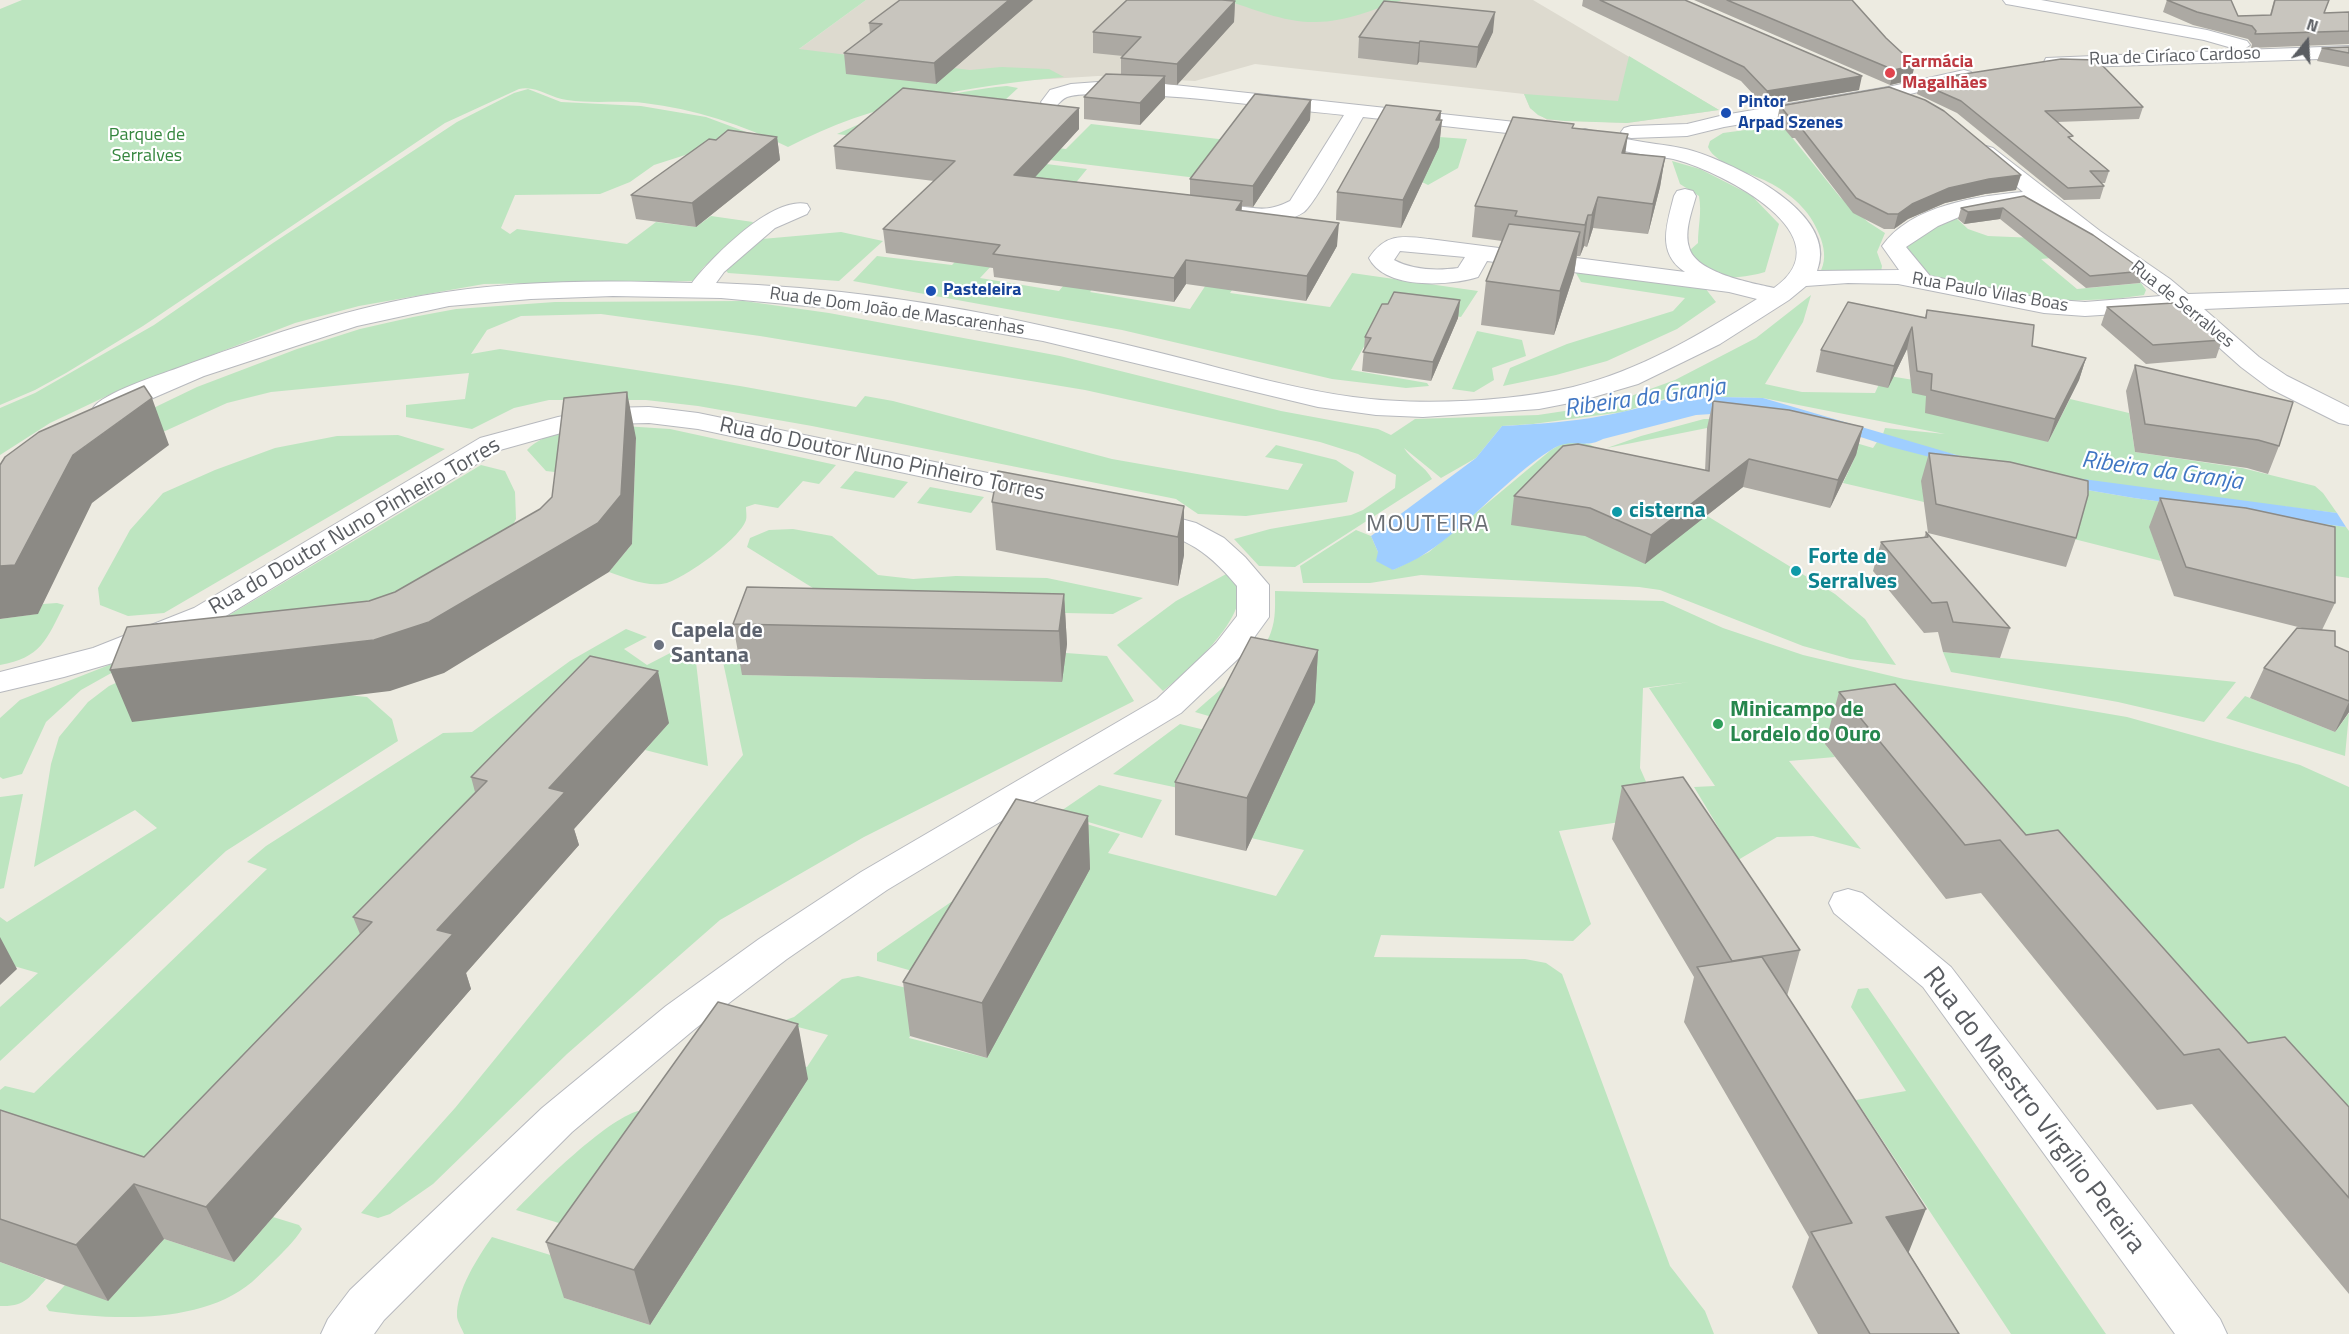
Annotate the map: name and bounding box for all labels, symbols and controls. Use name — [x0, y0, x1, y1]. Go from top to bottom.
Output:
north arrow — [2277, 12, 2337, 72]
text: N — [2304, 12, 2322, 38]
street label: Rua de Ciríaco Cardoso — [2089, 43, 2261, 71]
place label: Farmácia Magalhães — [1902, 52, 1987, 94]
marker: Farmácia Magalhães — [1883, 66, 1897, 80]
place label: Pintor Arpad Szenes — [1738, 92, 1843, 134]
marker: Pintor Arpad Szenes — [1719, 106, 1733, 120]
park label: Parque de Serralves — [109, 125, 185, 168]
street label: Rua de Serralves — [2126, 257, 2238, 353]
street label: Rua Paulo Vilas Boas — [1910, 269, 2070, 317]
place label: Pasteleira — [943, 280, 1022, 302]
street label: Rua de Dom João de Mascarenhas — [768, 283, 1026, 341]
marker: Pasteleira — [924, 284, 938, 298]
water label: Ribeira da Granja — [1563, 373, 1727, 425]
street label: Rua do Doutor Nuno Pinheiro Torres — [717, 413, 1047, 507]
street label: Rua do Doutor Nuno Pinheiro Torres — [205, 433, 505, 621]
water label: Ribeira da Granja — [2080, 446, 2244, 498]
place label: cisterna — [1629, 499, 1706, 525]
marker: cisterna — [1610, 505, 1624, 519]
district label: MOUTEIRA — [1366, 511, 1490, 539]
place label: Forte de Serralves — [1808, 545, 1897, 596]
marker: Forte de Serralves — [1789, 564, 1803, 578]
place label: Capela de Santana — [671, 619, 763, 670]
marker: Capela de Santana — [652, 638, 666, 652]
place label: Minicampo de Lordelo do Ouro — [1730, 698, 1881, 750]
marker: Minicampo de Lordelo do Ouro — [1711, 717, 1725, 731]
street label: Rua do Maestro Virgílio Pereira — [1915, 961, 2151, 1261]

